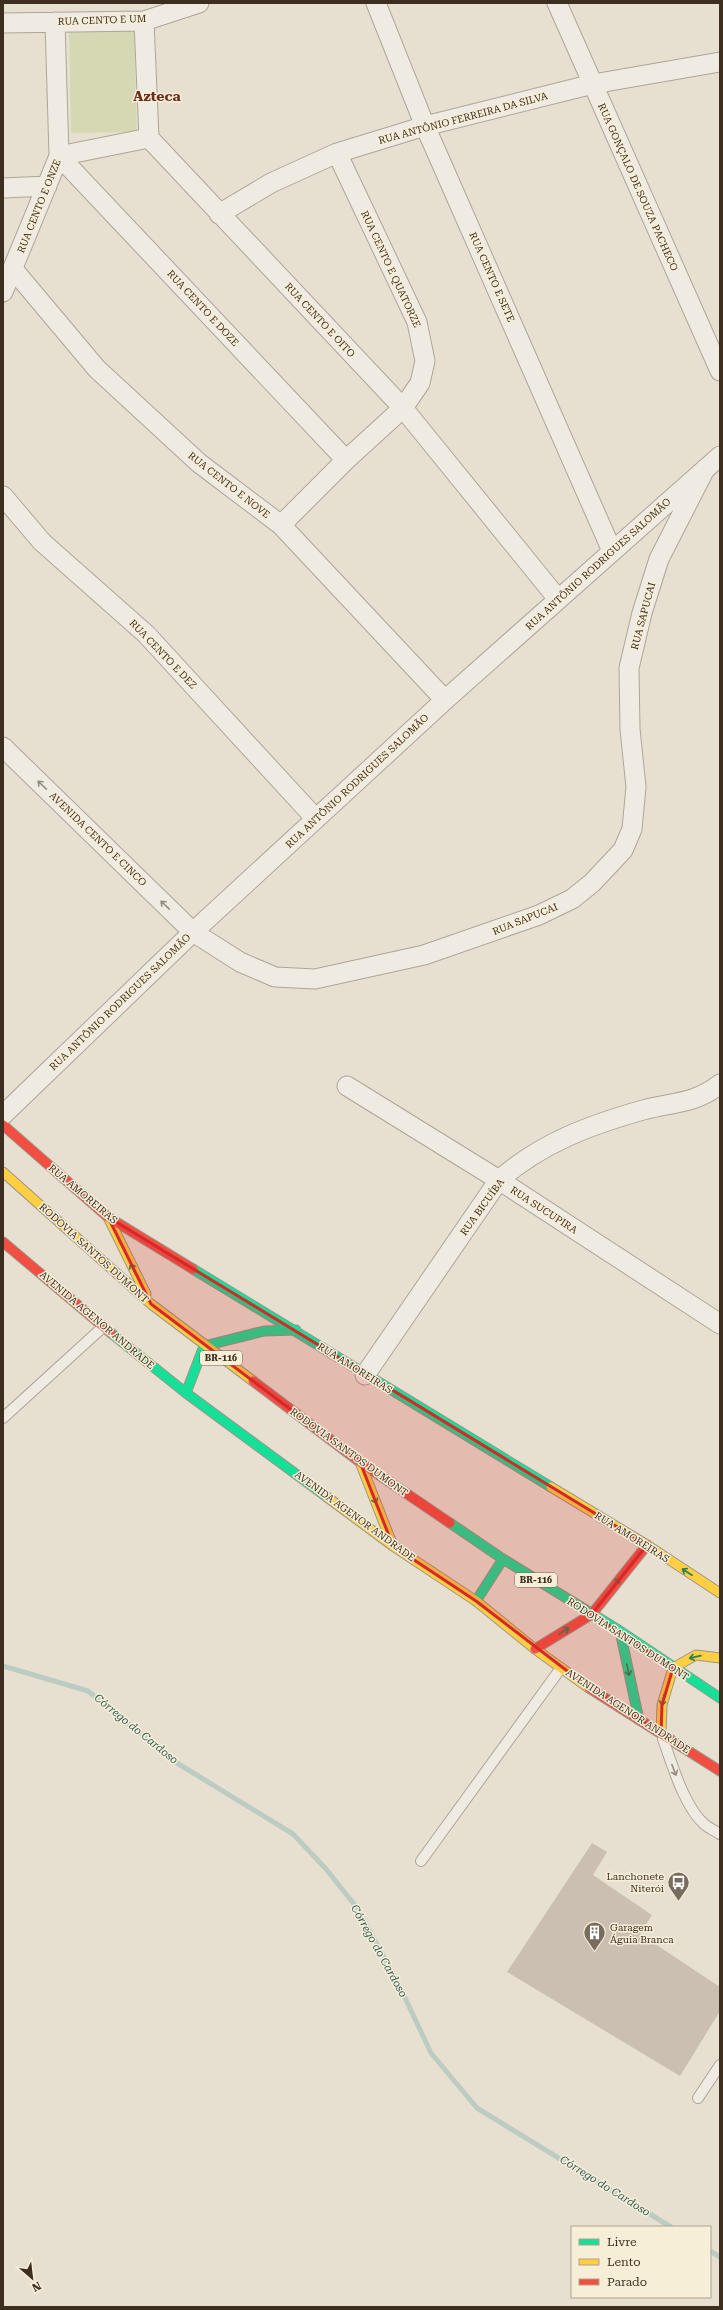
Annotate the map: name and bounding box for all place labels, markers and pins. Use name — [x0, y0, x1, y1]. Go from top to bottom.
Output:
bus stop icon: Lanchonete Niterói — [666, 1869, 692, 1902]
place label: Lanchonete Niterói — [607, 1871, 664, 1894]
building icon: Garagem Águia Branca — [581, 1920, 607, 1953]
place label: Garagem Águia Branca — [610, 1922, 674, 1945]

